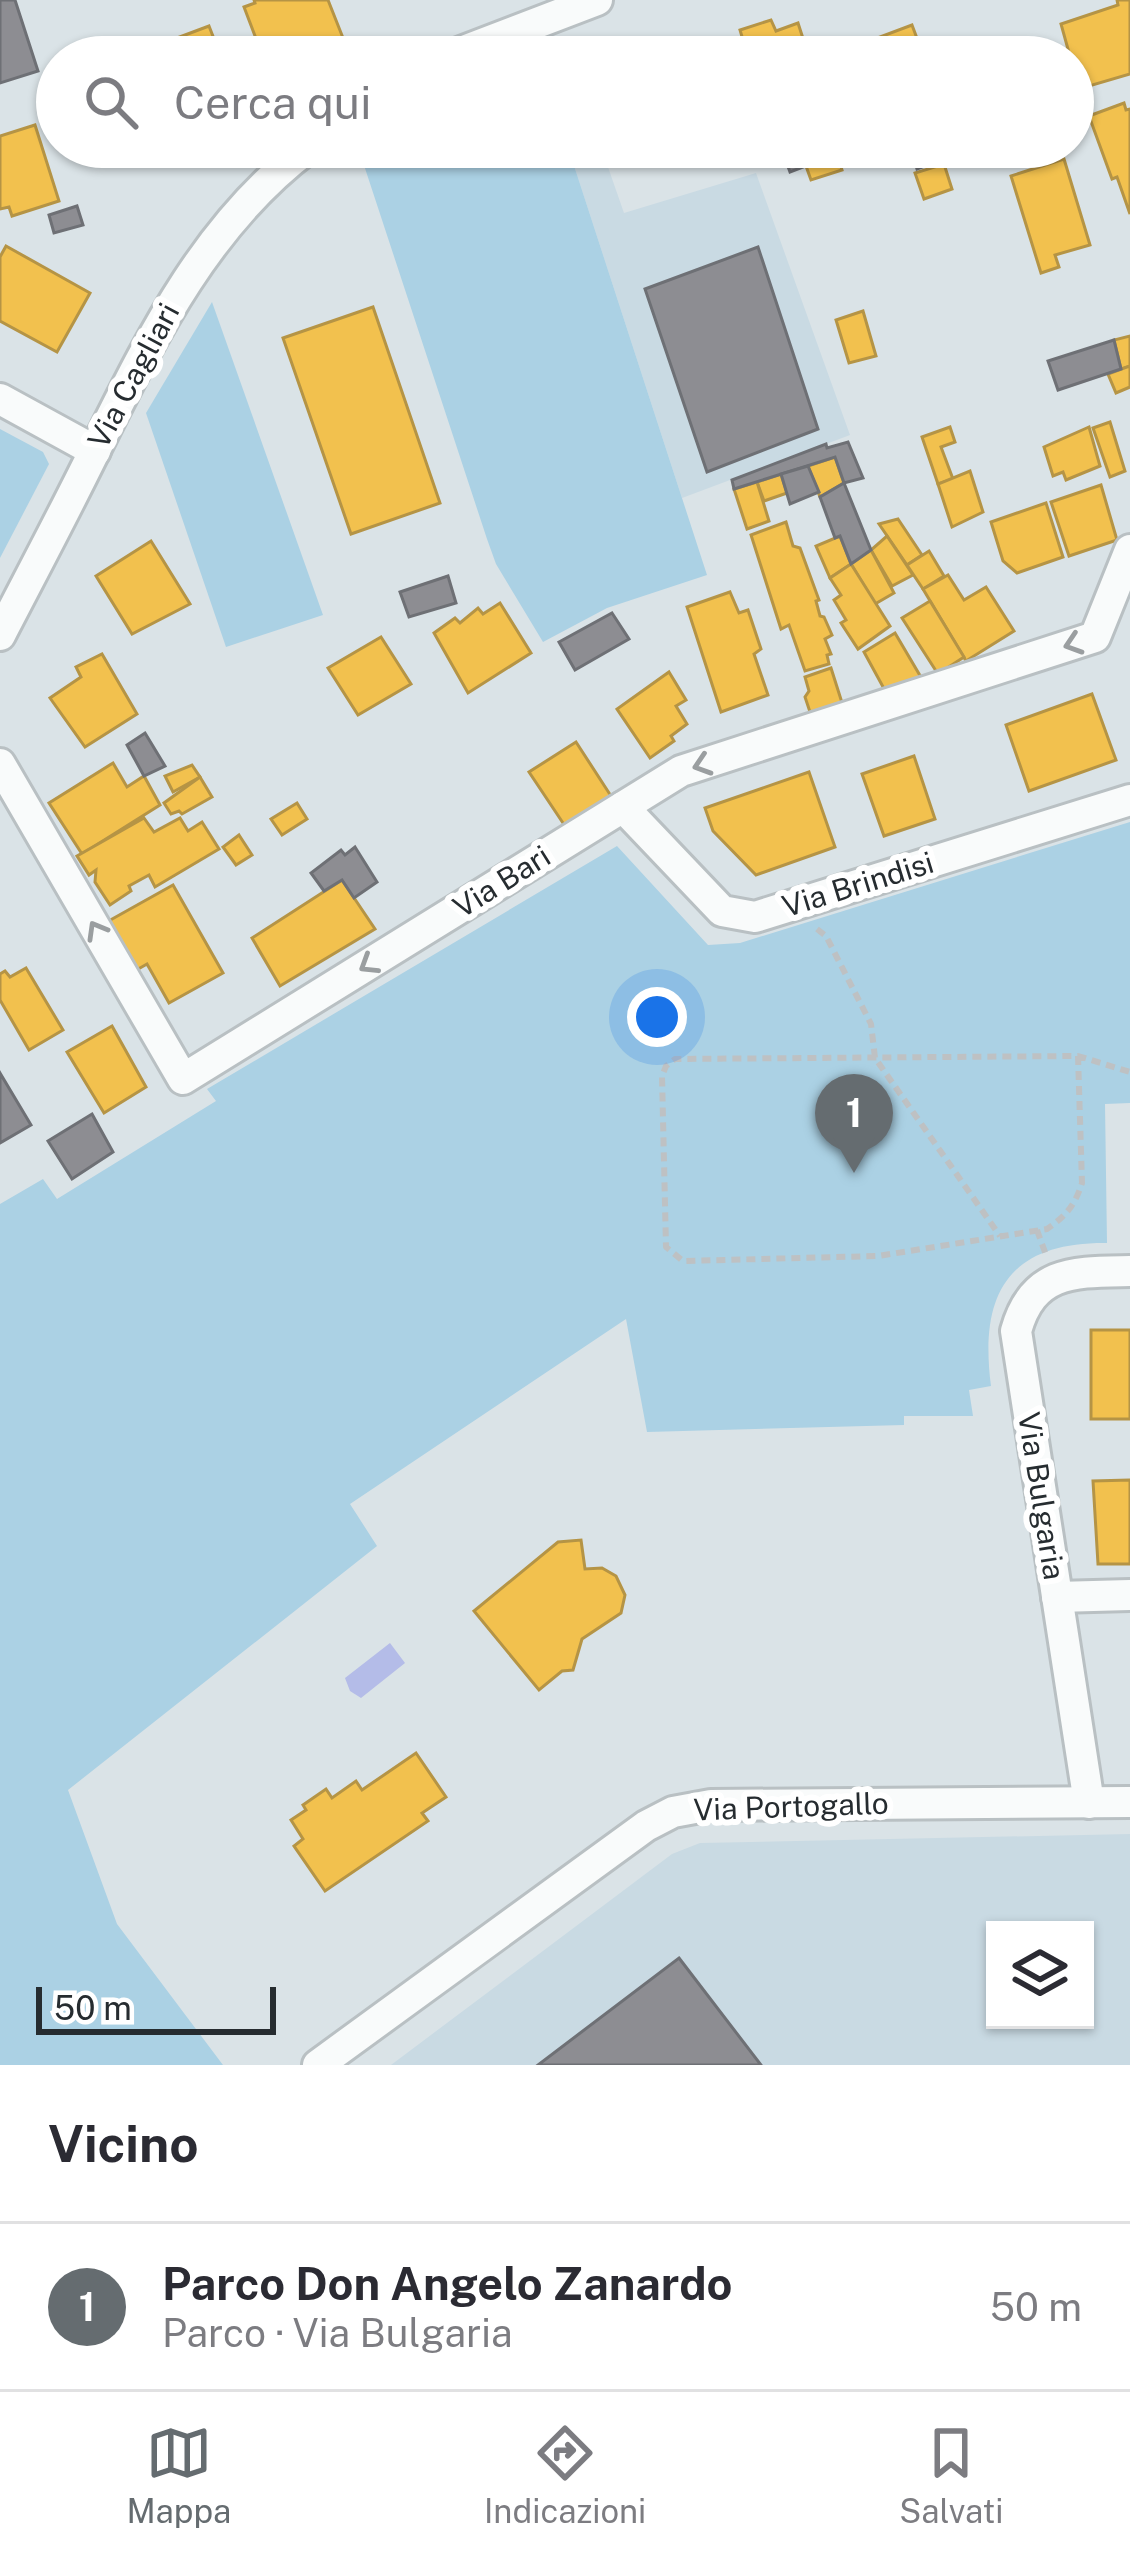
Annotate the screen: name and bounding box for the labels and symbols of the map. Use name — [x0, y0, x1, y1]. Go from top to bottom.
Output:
street label: Via Cagliari — [80, 297, 186, 454]
one-way arrow — [1063, 629, 1084, 654]
one-way arrow — [692, 750, 713, 775]
street label: Via Bari — [446, 837, 557, 925]
street label: Via Brindisi — [778, 844, 938, 924]
one-way arrow — [88, 921, 110, 942]
one-way arrow — [359, 951, 381, 973]
your location — [627, 987, 687, 1047]
pin: 1 — [815, 1074, 893, 1173]
street label: Via Bulgaria — [1011, 1409, 1073, 1582]
street label: Via Portogallo — [693, 1785, 889, 1827]
scale bar — [36, 1981, 276, 2034]

